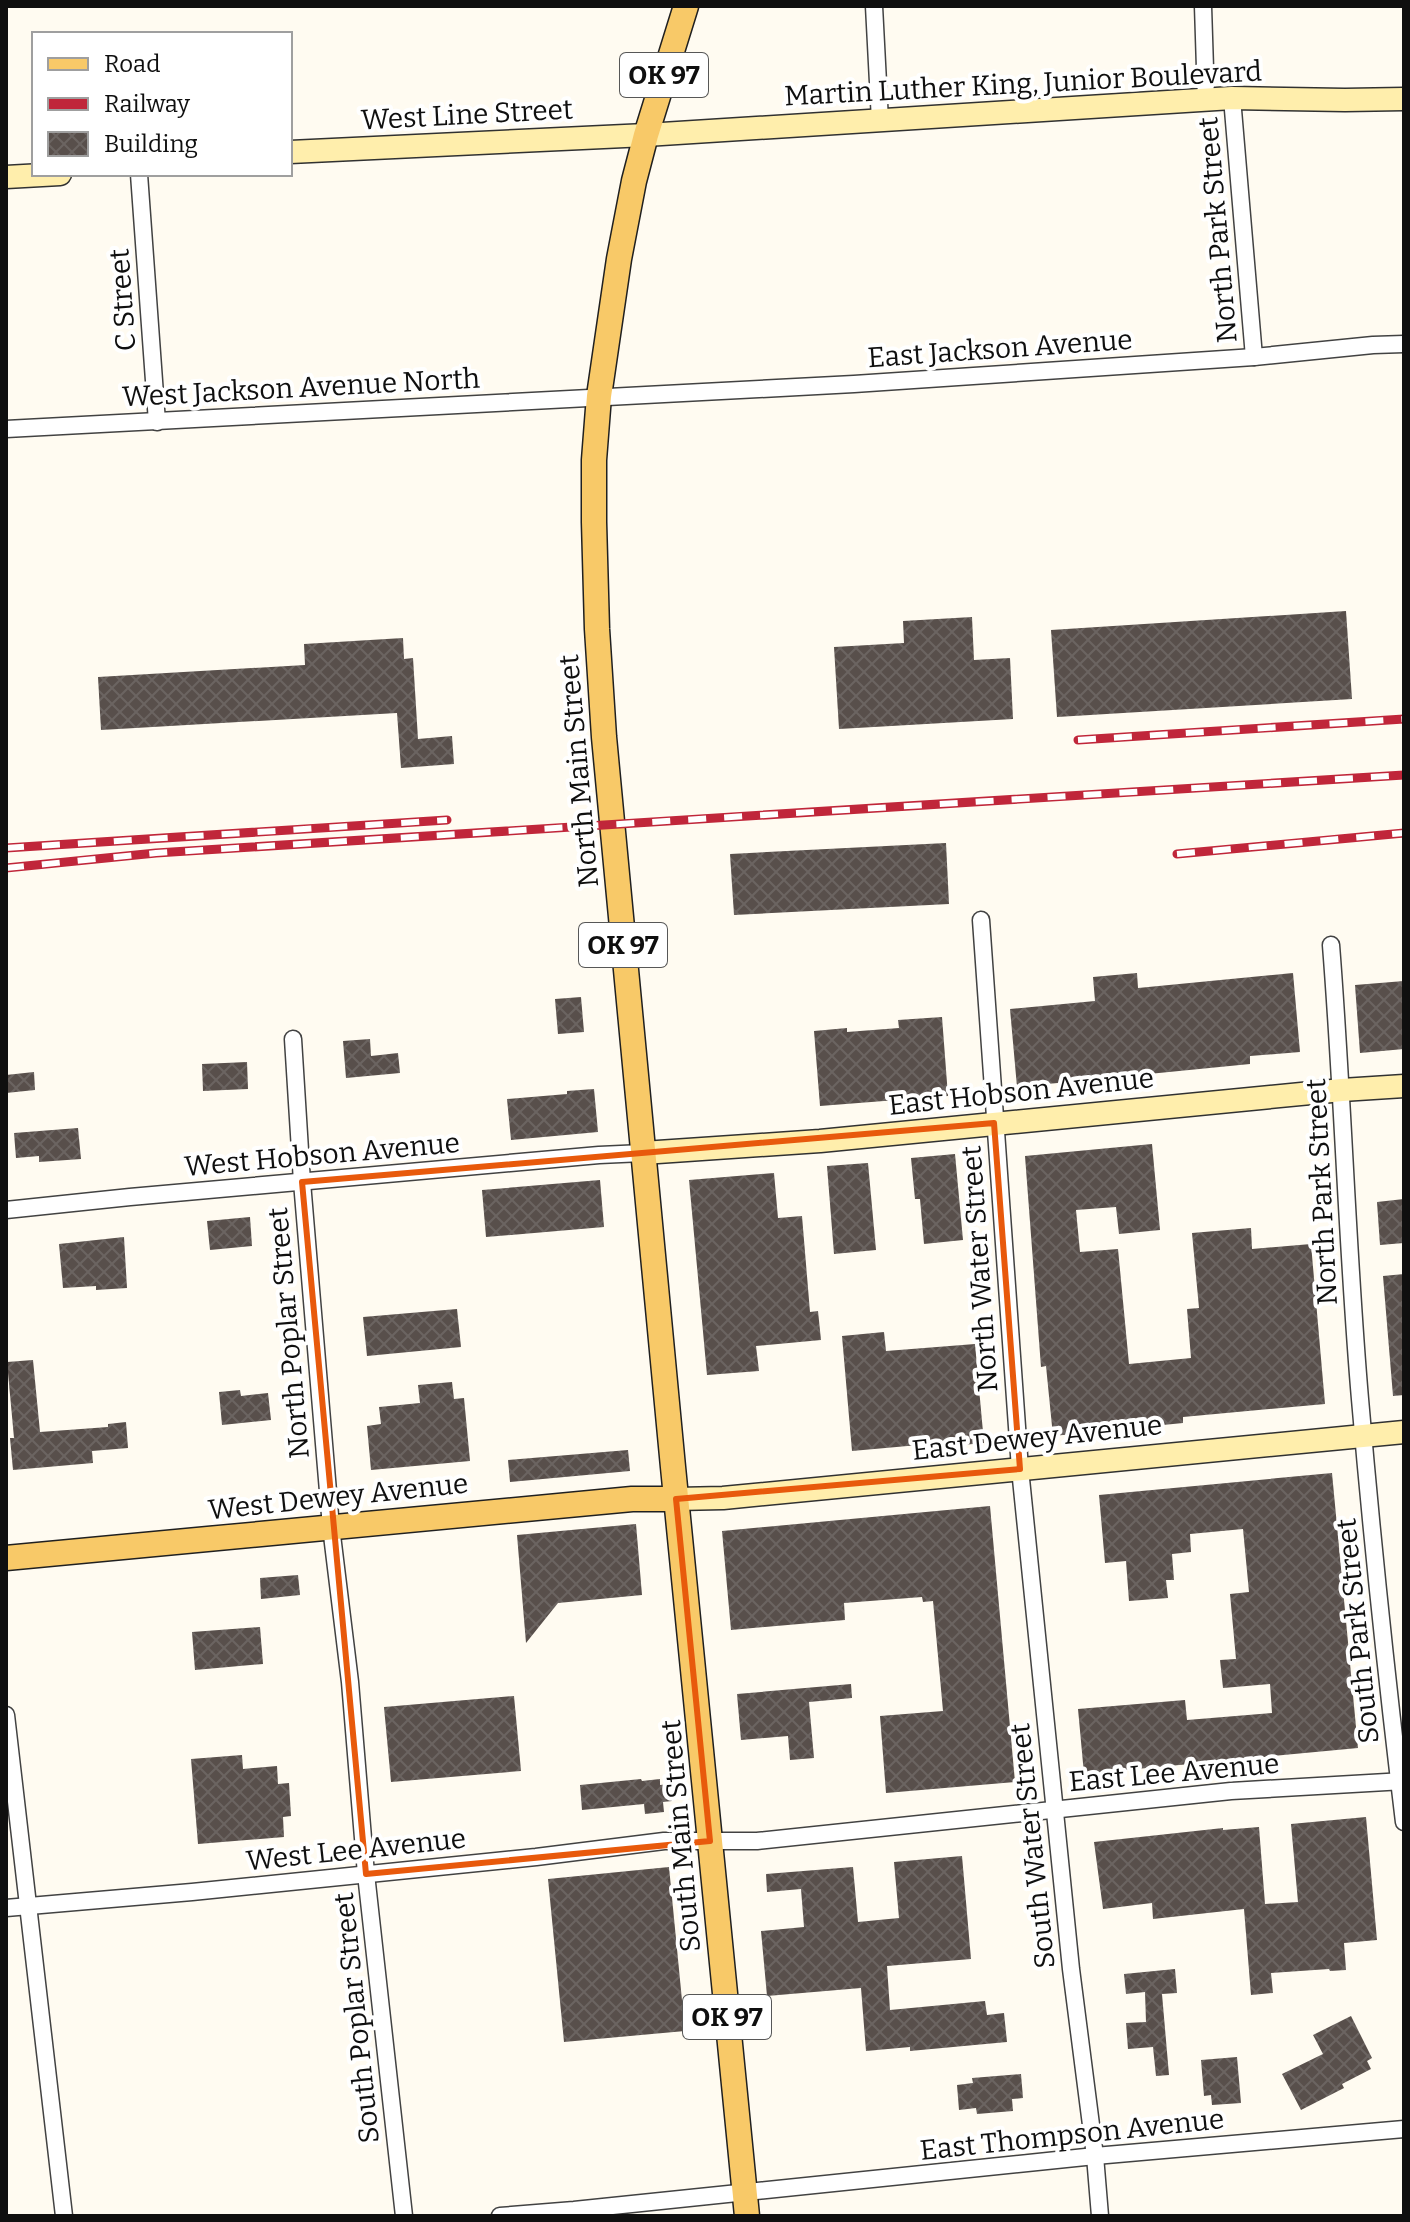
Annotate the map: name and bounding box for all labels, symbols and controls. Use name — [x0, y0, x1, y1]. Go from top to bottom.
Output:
legend — [32, 32, 292, 176]
text: Road — [104, 50, 160, 78]
road number: OK 97 — [620, 53, 708, 97]
street label: Martin Luther King, Junior Boulevard — [783, 55, 1263, 112]
text: Railway — [104, 90, 190, 118]
street label: West Line Street — [360, 92, 574, 137]
street label: North Park Street — [1191, 116, 1244, 344]
text: Building — [104, 130, 198, 158]
street label: C Street — [102, 248, 143, 352]
street label: East Jackson Avenue — [866, 323, 1134, 374]
street label: West Jackson Avenue North — [121, 362, 481, 413]
street label: North Main Street — [552, 653, 605, 889]
road number: OK 97 — [579, 923, 667, 967]
street label: East Hobson Avenue — [887, 1061, 1155, 1122]
street label: North Park Street — [1299, 1078, 1344, 1306]
street label: West Hobson Avenue — [183, 1126, 461, 1183]
street label: North Water Street — [954, 1145, 1005, 1393]
street label: North Poplar Street — [261, 1206, 316, 1460]
street label: East Dewey Avenue — [910, 1408, 1164, 1467]
street label: West Dewey Avenue — [206, 1466, 470, 1527]
street label: South Park Street — [1329, 1517, 1386, 1745]
street label: South Main Street — [654, 1718, 707, 1954]
street label: South Water Street — [1003, 1722, 1062, 1970]
street label: East Lee Avenue — [1067, 1747, 1281, 1798]
street label: West Lee Avenue — [245, 1822, 468, 1877]
street label: South Poplar Street — [327, 1891, 386, 2145]
road number: OK 97 — [683, 1995, 771, 2039]
street label: East Thompson Avenue — [918, 2102, 1226, 2167]

